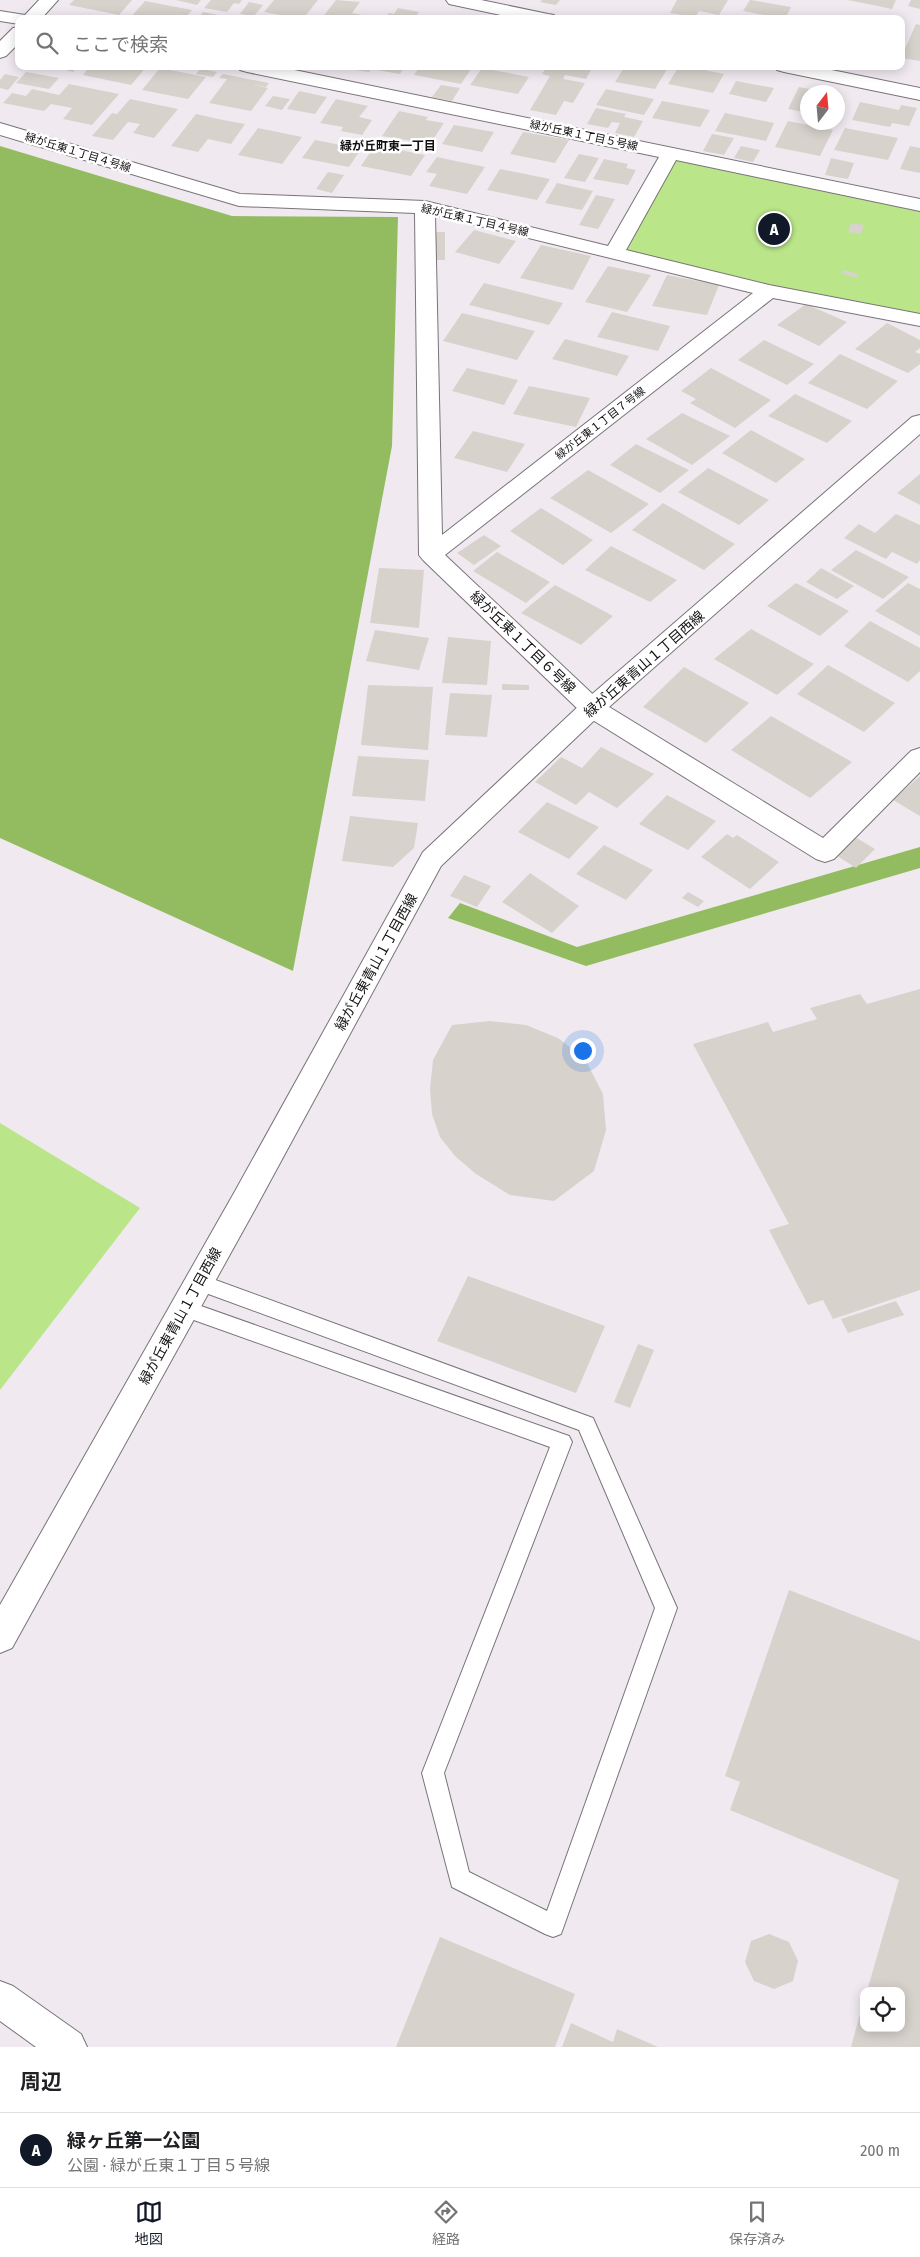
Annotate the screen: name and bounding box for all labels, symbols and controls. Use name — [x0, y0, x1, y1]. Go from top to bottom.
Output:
search box — [15, 15, 905, 70]
icon: search — [33, 29, 61, 57]
text: ここで検索 — [73, 33, 168, 56]
north arrow — [800, 85, 845, 130]
street label: 緑が丘東１丁目５号線 — [529, 118, 639, 153]
street label: 緑が丘東１丁目４号線 — [23, 130, 132, 175]
district label: 緑が丘町東一丁目 — [340, 139, 436, 153]
street label: 緑が丘東１丁目４号線 — [420, 202, 530, 239]
pin: A — [758, 210, 790, 248]
street label: 緑が丘東１丁目７号線 — [553, 384, 648, 462]
street label: 緑が丘東１丁目６号線 — [466, 588, 579, 697]
street label: 緑が丘東青山１丁目西線 — [581, 607, 708, 721]
street label: 緑が丘東青山１丁目西線 — [332, 891, 421, 1034]
your location — [570, 1038, 596, 1064]
street label: 緑が丘東青山１丁目西線 — [136, 1245, 225, 1388]
map controls — [860, 1987, 905, 2032]
button: locate — [860, 1987, 905, 2032]
text: 周辺 — [20, 2069, 62, 2095]
text: 緑ヶ丘第一公園 — [67, 2129, 200, 2152]
text: A — [32, 2141, 40, 2160]
text: 200 m — [860, 2141, 900, 2160]
text: 公園 · 緑が丘東１丁目５号線 — [67, 2156, 270, 2175]
tab: 地図 — [135, 2198, 163, 2248]
tab: 経路 — [432, 2198, 460, 2248]
tab: 保存済み — [729, 2198, 785, 2248]

